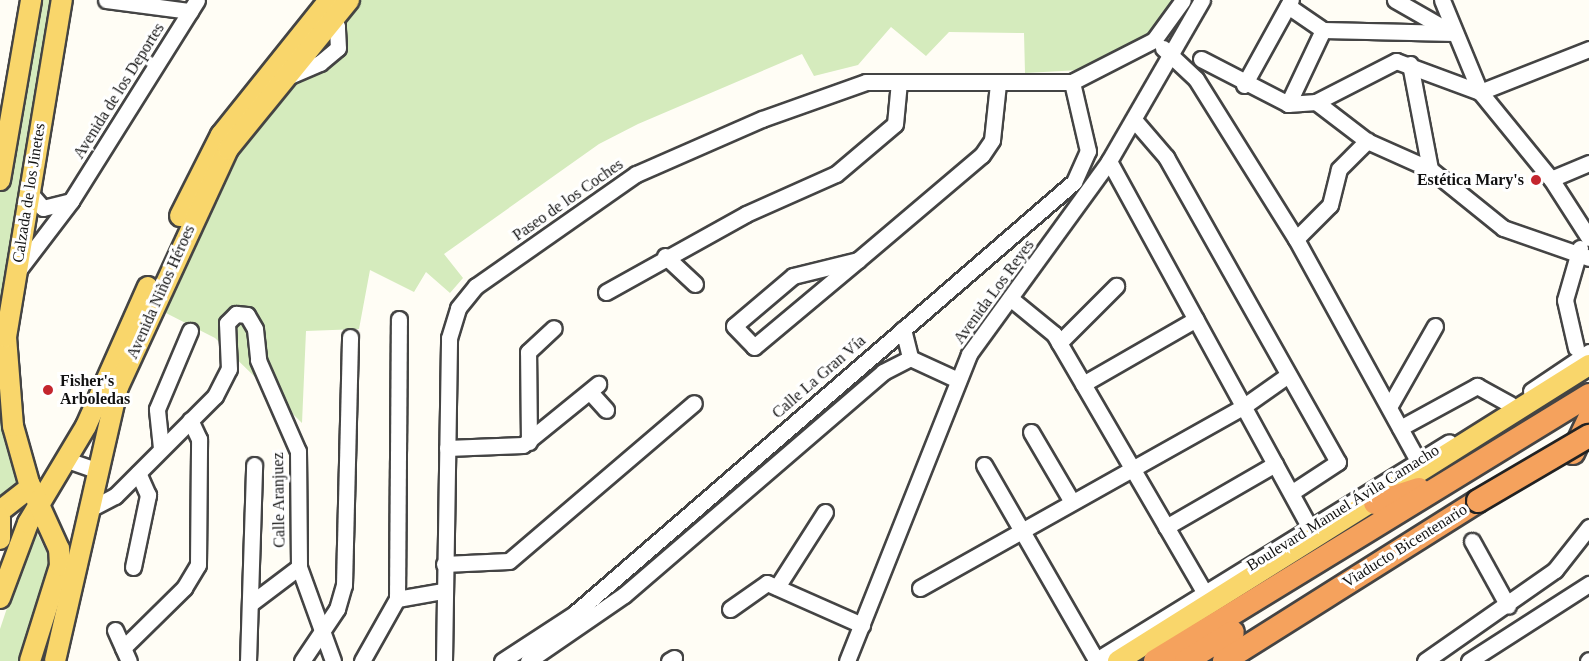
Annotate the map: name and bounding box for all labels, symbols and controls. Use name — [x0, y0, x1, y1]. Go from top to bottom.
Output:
street label: Avenida de los Deportes — [69, 20, 169, 162]
street label: Calzada de los Jinetes — [9, 122, 49, 264]
street label: Paseo de los Coches — [509, 155, 627, 245]
place label: Estética Mary's — [1417, 170, 1524, 190]
marker: Estética Mary's — [1529, 173, 1543, 187]
street label: Avenida Niños Héroes — [123, 222, 199, 362]
street label: Avenida Los Reyes — [950, 236, 1038, 348]
street label: Calle La Gran Vía — [768, 331, 870, 423]
place label: Fisher's Arboledas — [60, 371, 130, 409]
marker: Fisher's Arboledas — [41, 383, 55, 397]
street label: Boulevard Manuel Ávila Camacho — [1243, 441, 1443, 575]
street label: Calle Aranjuez — [269, 452, 289, 548]
street label: Viaducto Bicentenario — [1339, 500, 1471, 592]

